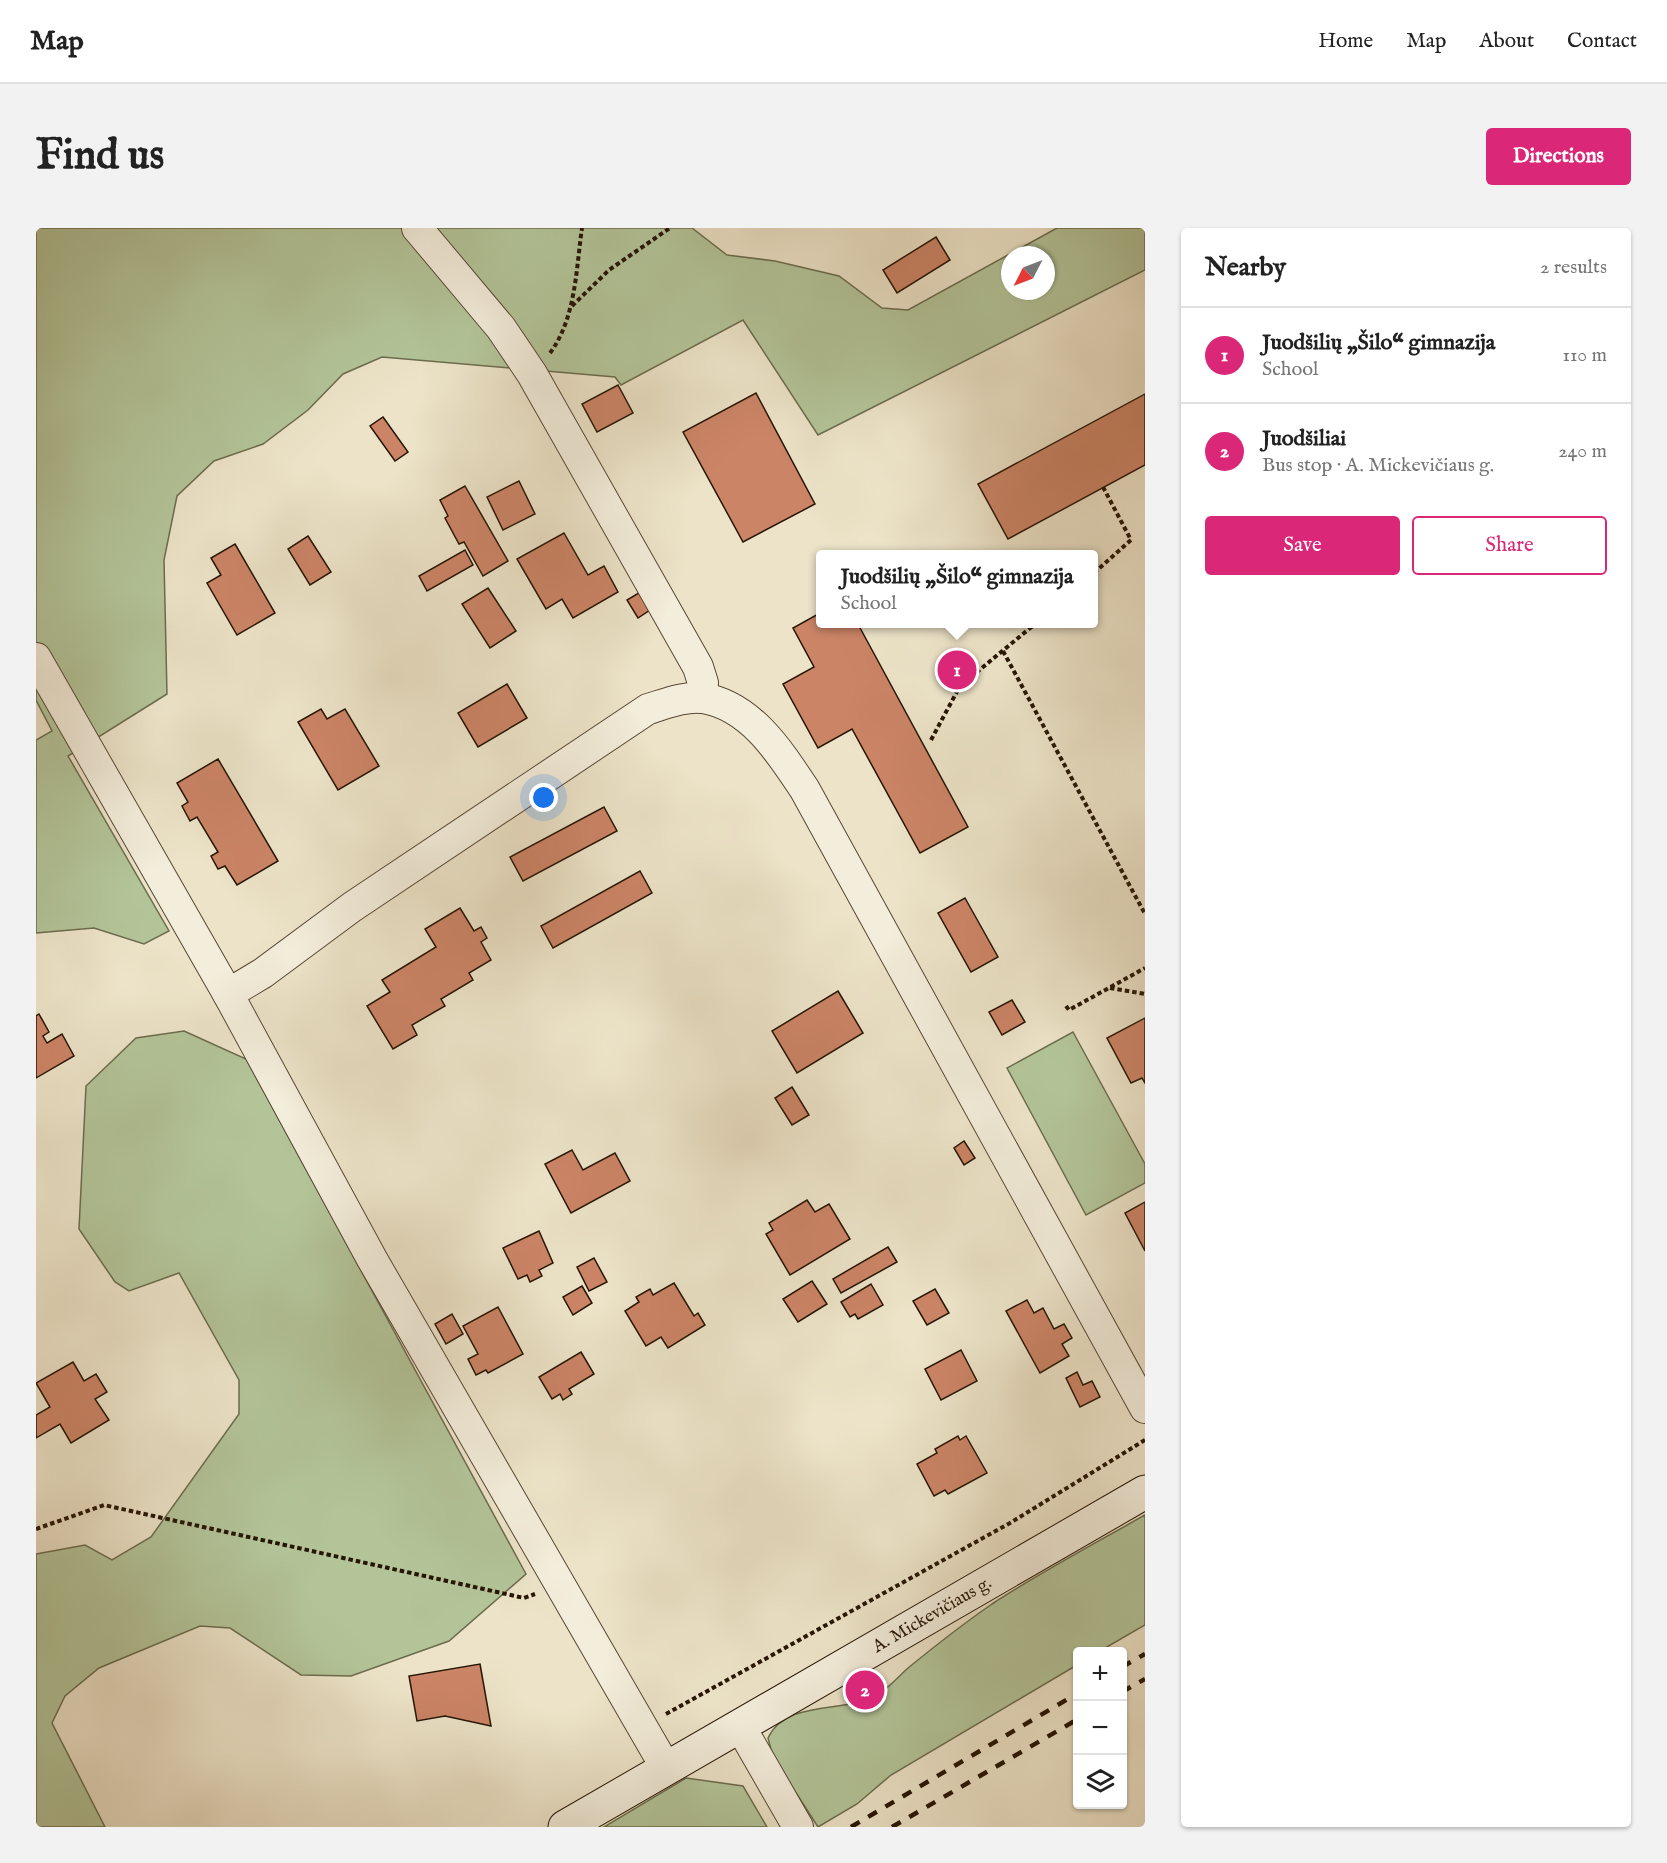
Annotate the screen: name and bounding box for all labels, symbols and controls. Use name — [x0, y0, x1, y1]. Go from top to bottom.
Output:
text: Map — [30, 24, 84, 59]
text: Home — [1318, 28, 1373, 55]
text: Map — [1406, 28, 1446, 55]
text: About — [1479, 28, 1534, 55]
text: Contact — [1567, 28, 1637, 55]
button: Directions — [1486, 128, 1631, 185]
text: Find us — [36, 130, 164, 183]
north arrow — [1001, 246, 1055, 300]
text: Nearby — [1205, 251, 1286, 284]
text: 2 results — [1540, 255, 1607, 280]
text: Juodšilių „Šilo“ gimnazija — [1262, 329, 1495, 357]
text: 1 — [1221, 343, 1228, 368]
text: 110 m — [1563, 343, 1607, 368]
text: School — [1262, 357, 1318, 382]
text: Juodšiliai — [1262, 425, 1346, 453]
text: 2 — [1220, 439, 1229, 464]
text: 240 m — [1558, 439, 1607, 464]
text: Bus stop · A. Mickevičiaus g. — [1262, 453, 1494, 478]
button: Save — [1205, 516, 1400, 575]
button: Share — [1412, 516, 1607, 575]
popup — [816, 550, 1098, 628]
text: Juodšilių „Šilo“ gimnazija — [840, 563, 1074, 591]
text: School — [840, 591, 897, 616]
pin: 1 — [938, 648, 976, 692]
your location — [529, 783, 558, 812]
street label: A. Mickevičiaus g. — [868, 1572, 996, 1659]
map controls — [1073, 1647, 1127, 1809]
button: + — [1073, 1647, 1127, 1701]
pin: 2 — [846, 1668, 884, 1712]
button: − — [1073, 1701, 1127, 1755]
button: layers — [1073, 1755, 1127, 1809]

